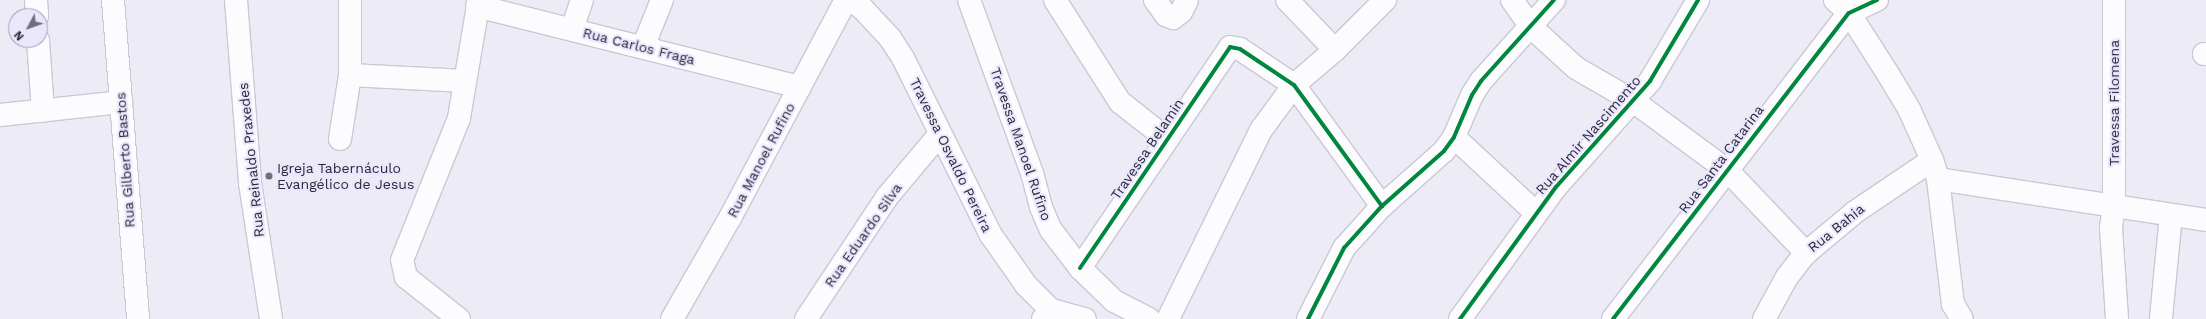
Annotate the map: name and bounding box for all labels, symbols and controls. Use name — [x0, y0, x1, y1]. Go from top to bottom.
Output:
north arrow — [8, 8, 48, 48]
street label: Rua Carlos Fraga — [581, 24, 697, 68]
text: N — [12, 28, 27, 43]
street label: Travessa Filomena — [2106, 40, 2122, 166]
street label: Travessa Manoel Rufino — [987, 65, 1055, 223]
street label: Rua Almir Nascimento — [1532, 72, 1644, 198]
street label: Travessa Osvaldo Pereira — [906, 75, 996, 235]
street label: Rua Reinaldo Praxedes — [235, 82, 267, 238]
street label: Rua Gilberto Bastos — [112, 92, 138, 228]
street label: Travessa Belamin — [1107, 95, 1187, 203]
street label: Rua Manoel Rufino — [723, 99, 799, 221]
street label: Rua Santa Catarina — [1675, 101, 1767, 217]
place label: Igreja Tabernáculo Evangélico de Jesus — [277, 160, 415, 192]
marker: Igreja Tabernáculo Evangélico de Jesus — [264, 171, 274, 181]
street label: Rua Eduardo Silva — [821, 180, 905, 290]
street label: Rua Bahia — [1804, 200, 1868, 256]

